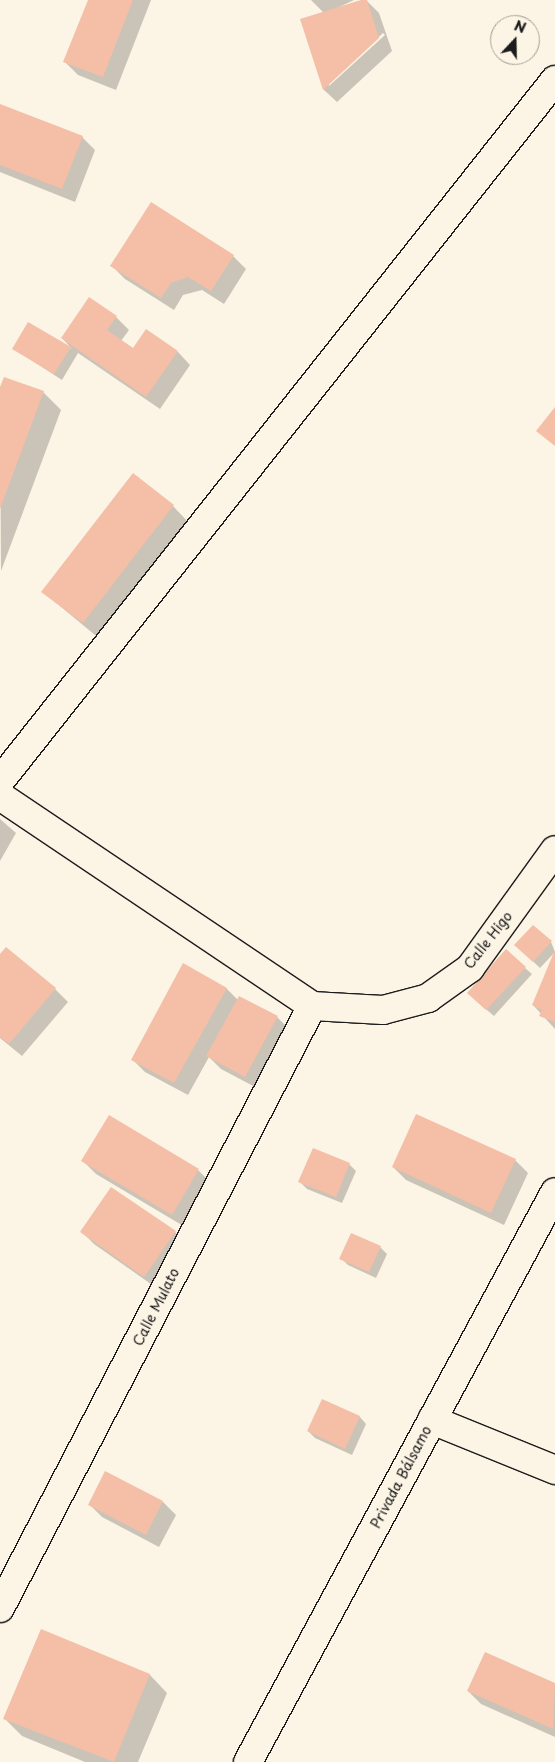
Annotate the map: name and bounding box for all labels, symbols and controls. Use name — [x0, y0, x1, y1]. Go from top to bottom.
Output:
north arrow — [490, 15, 540, 65]
text: N — [511, 15, 529, 38]
street label: Calle Higo — [460, 908, 516, 972]
street label: Calle Mulato — [129, 1265, 183, 1349]
street label: Privada Bálsamo — [367, 1423, 435, 1531]

